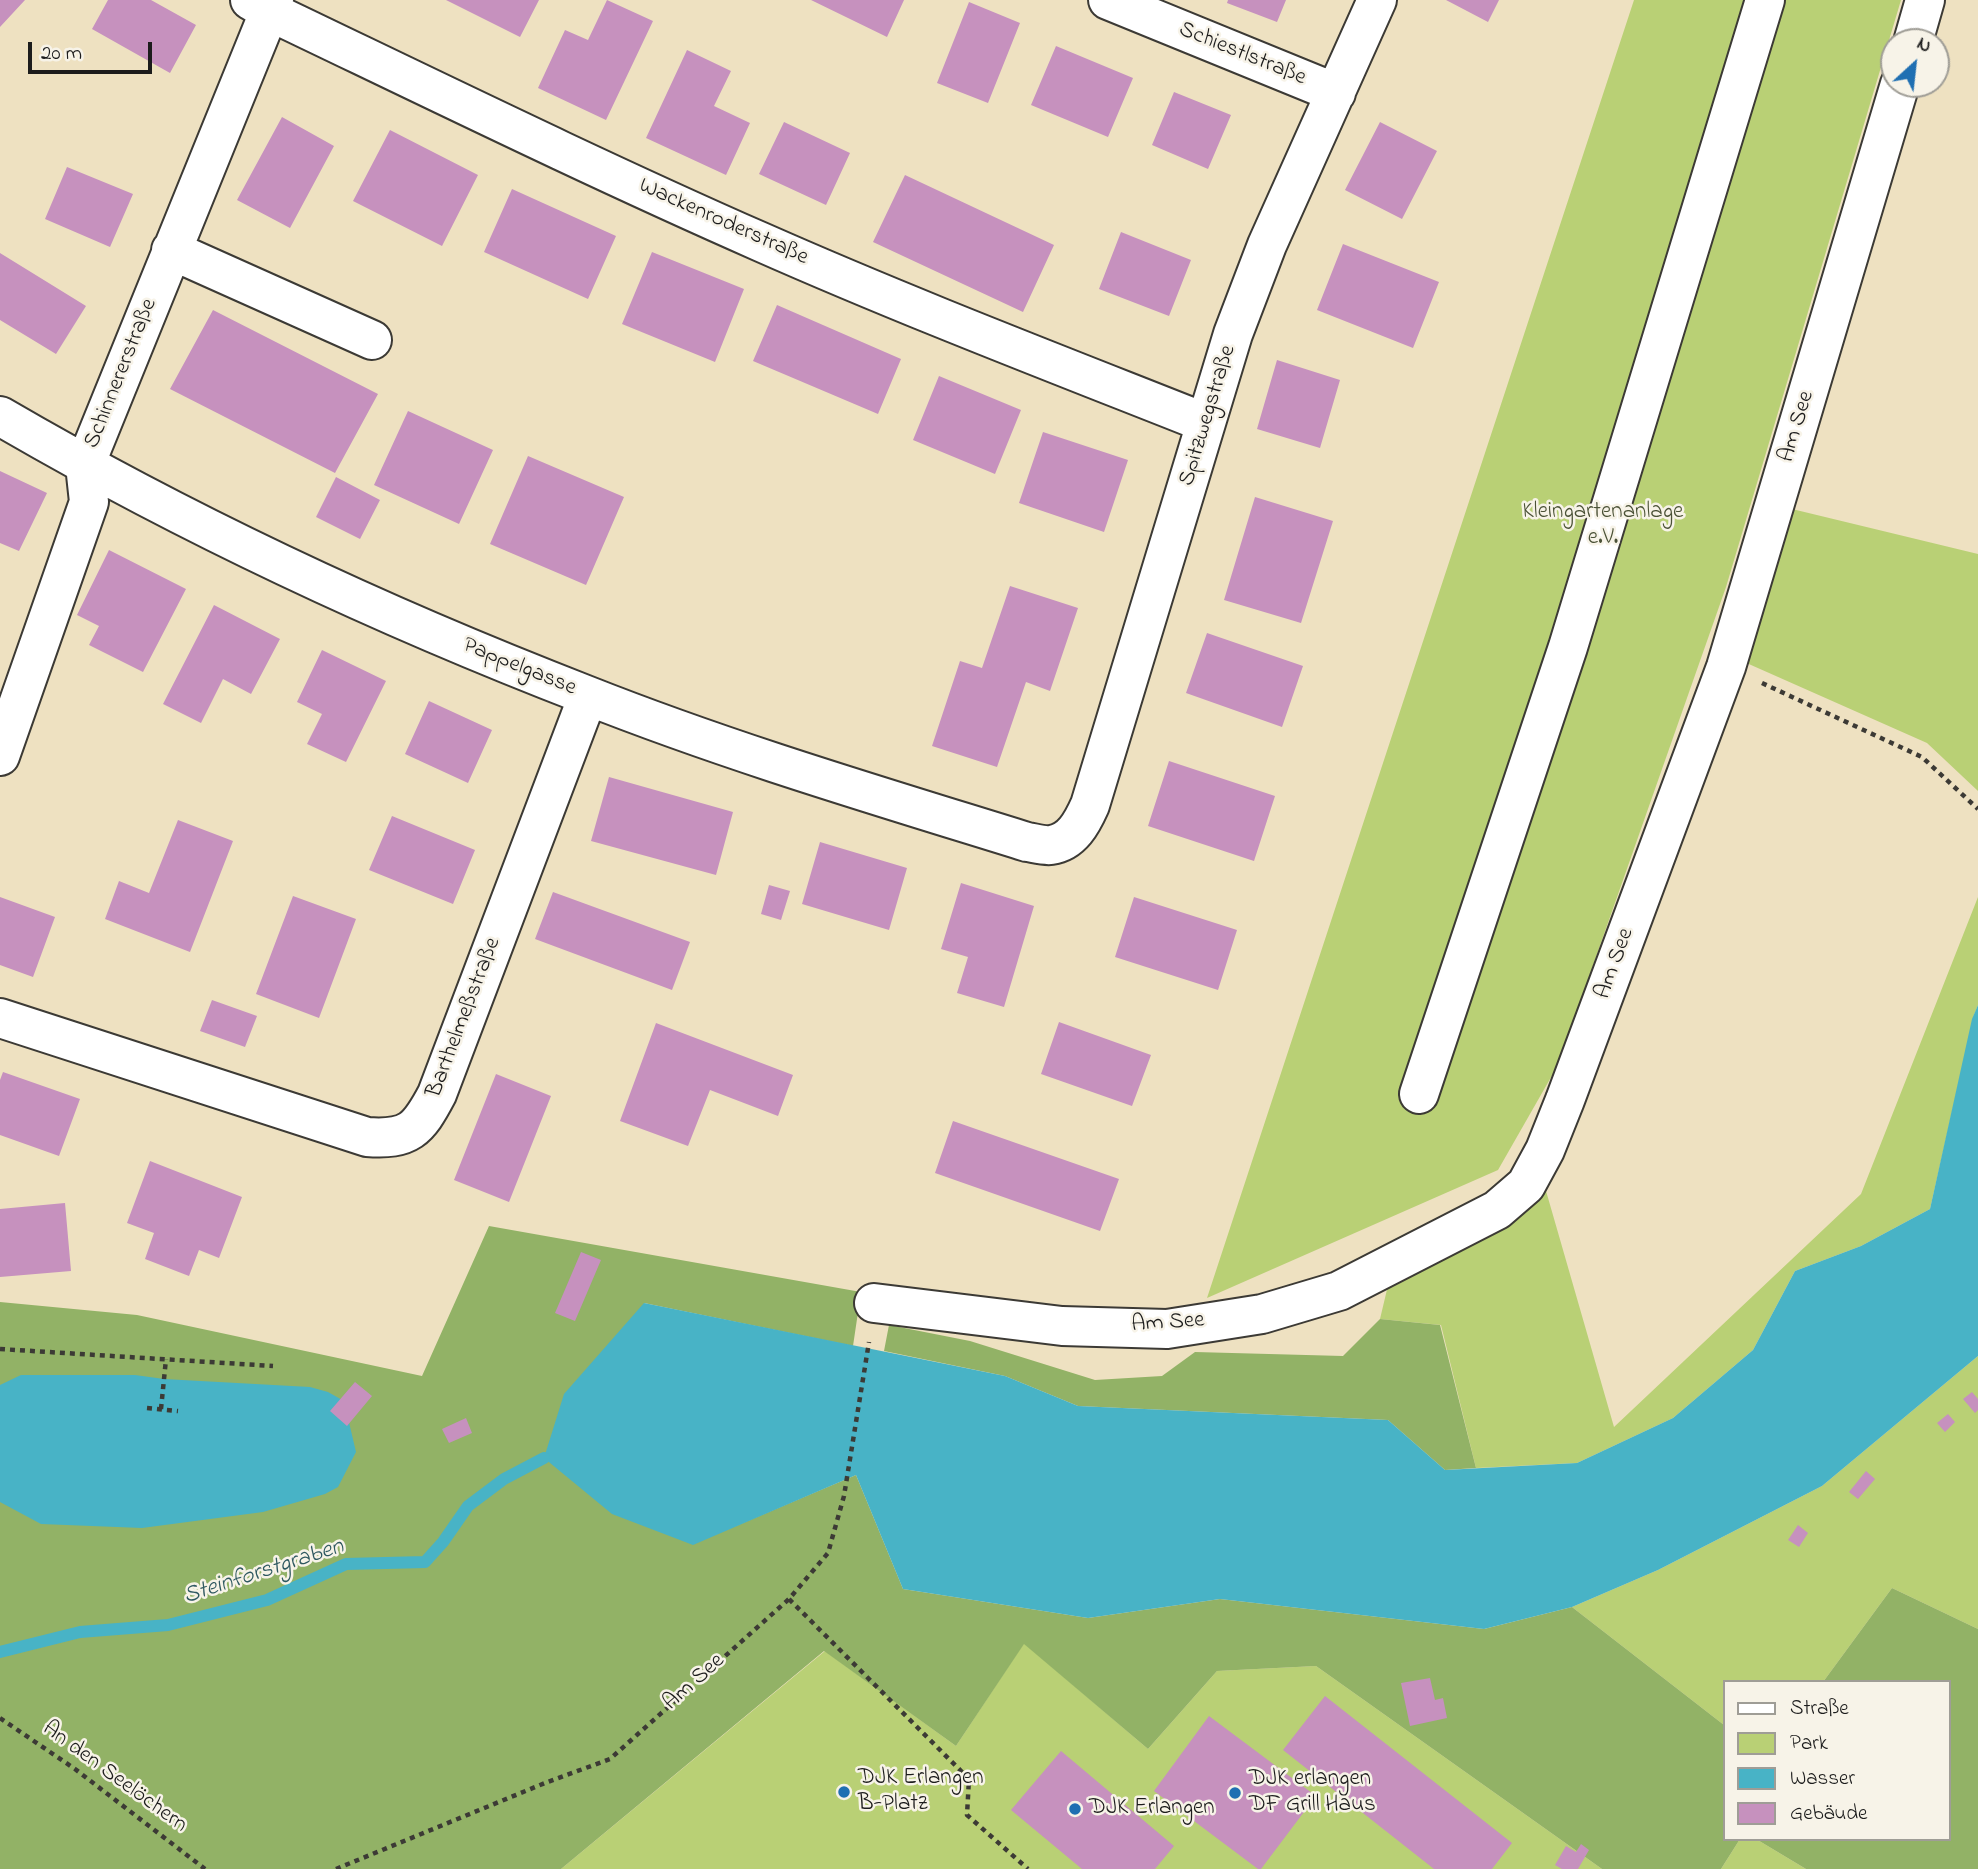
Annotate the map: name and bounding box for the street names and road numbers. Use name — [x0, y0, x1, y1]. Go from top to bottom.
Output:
street label: Schiestlstraße — [1174, 17, 1310, 93]
street label: Wackenroderstraße — [634, 173, 812, 273]
street label: Schinnererstraße — [79, 295, 165, 453]
street label: Spitzwegstraße — [1174, 342, 1244, 490]
street label: Am See — [1774, 388, 1822, 466]
street label: Pappelgasse — [458, 633, 580, 703]
street label: Am See — [1591, 925, 1641, 1003]
street label: Barthelmeßstraße — [422, 934, 508, 1102]
street label: Am See — [1131, 1308, 1205, 1340]
street label: Am See — [659, 1648, 731, 1718]
street label: An den Seelöchern — [36, 1716, 192, 1840]

